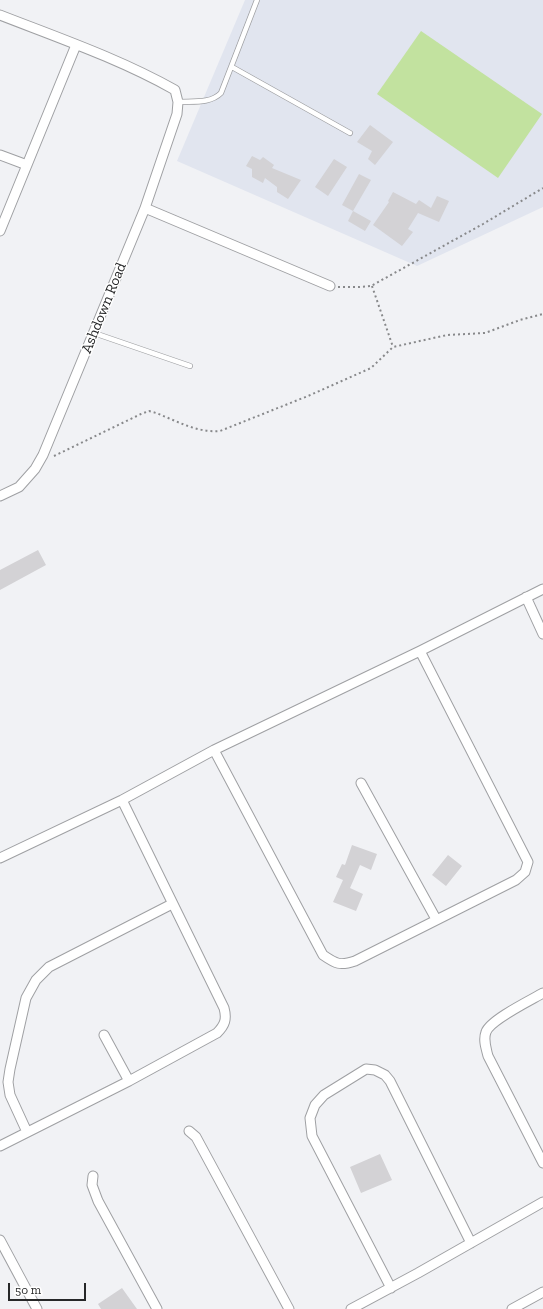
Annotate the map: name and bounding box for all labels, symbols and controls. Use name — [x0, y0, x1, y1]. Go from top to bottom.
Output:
street label: Ashdown Road — [78, 260, 130, 356]
scale bar — [10, 1275, 88, 1301]
text: 50 m — [15, 1283, 41, 1297]

